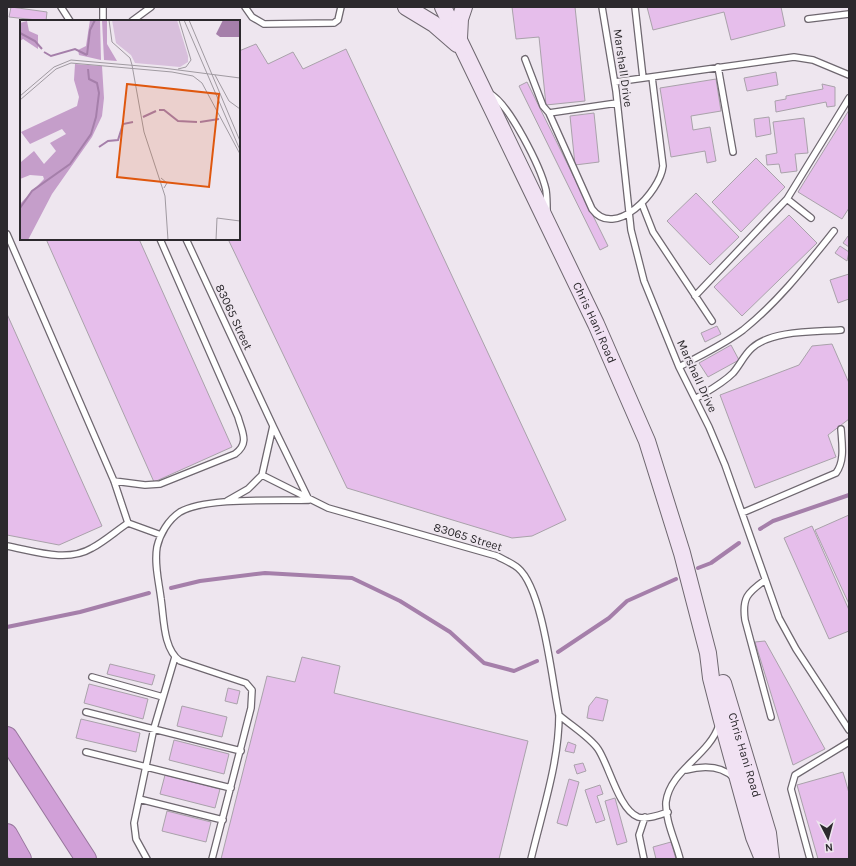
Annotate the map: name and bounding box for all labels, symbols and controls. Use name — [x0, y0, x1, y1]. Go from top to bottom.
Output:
inset map — [20, 20, 240, 240]
street label: Marshall Drive — [611, 28, 635, 108]
street label: Chris Hani Road — [570, 280, 619, 365]
street label: 83065 Street — [213, 282, 256, 353]
street label: Marshall Drive — [674, 337, 720, 415]
street label: 83065 Street — [432, 520, 504, 554]
street label: Chris Hani Road — [725, 711, 764, 799]
north arrow — [808, 818, 848, 858]
text: N — [824, 841, 834, 854]

